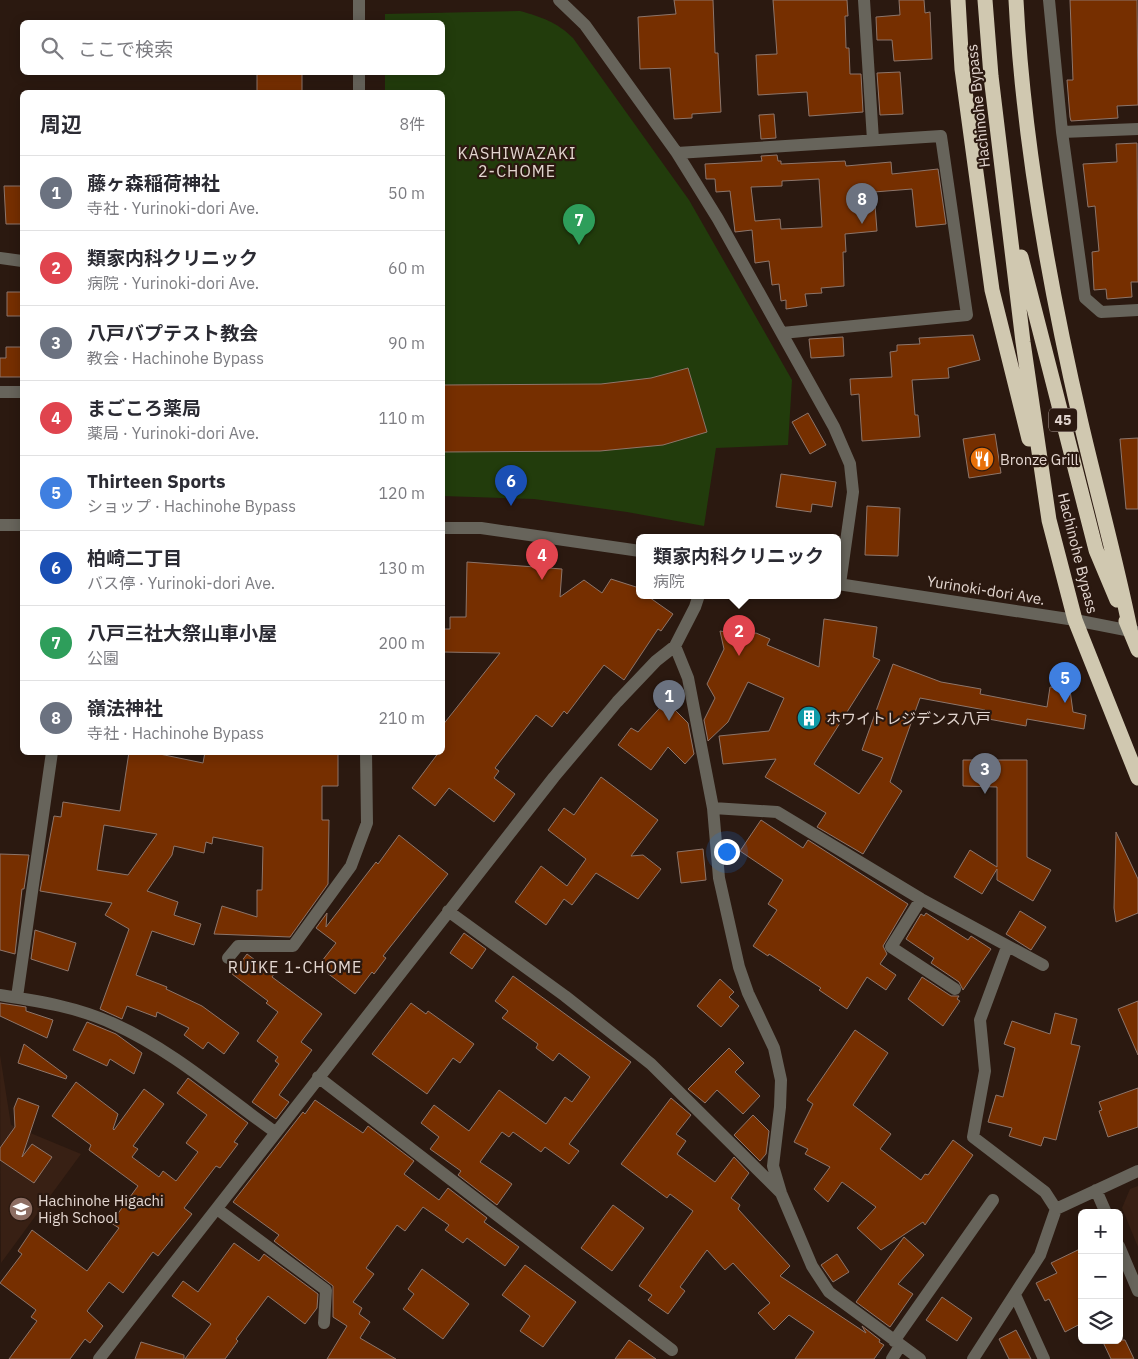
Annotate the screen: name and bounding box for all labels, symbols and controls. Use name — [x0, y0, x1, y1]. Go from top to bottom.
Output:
search box — [20, 20, 445, 75]
icon: search — [38, 34, 66, 62]
text: ここで検索 — [78, 37, 173, 61]
street label: Hachinohe Bypass — [962, 43, 994, 169]
text: 周辺 — [40, 110, 82, 138]
text: 8件 — [399, 114, 425, 134]
district label: KASHIWAZAKI 2-CHOME — [458, 143, 576, 181]
text: 藤ヶ森稲荷神社 — [87, 171, 220, 195]
text: 1 — [51, 183, 61, 203]
text: 50 m — [388, 183, 425, 203]
pin: 8 — [846, 183, 878, 224]
text: 寺社 · Yurinoki-dori Ave. — [87, 198, 259, 218]
pin: 7 — [563, 204, 595, 245]
text: 類家内科クリニック — [87, 246, 258, 270]
text: 2 — [51, 258, 61, 278]
text: 60 m — [388, 258, 425, 278]
text: 病院 · Yurinoki-dori Ave. — [87, 273, 259, 293]
text: 八戸バプテスト教会 — [87, 321, 258, 345]
text: 3 — [51, 333, 61, 353]
text: 90 m — [388, 333, 425, 353]
text: 教会 · Hachinohe Bypass — [87, 348, 264, 368]
text: まごころ薬局 — [87, 396, 201, 420]
text: 4 — [51, 408, 61, 428]
text: 110 m — [378, 408, 425, 428]
road number: 45 — [1049, 408, 1077, 432]
text: 薬局 · Yurinoki-dori Ave. — [87, 423, 259, 443]
restaurant icon: Bronze Grill — [969, 446, 995, 472]
place label: Bronze Grill — [1000, 450, 1079, 469]
pin: 6 — [495, 465, 527, 506]
text: Thirteen Sports — [87, 469, 226, 493]
text: 5 — [51, 483, 61, 503]
text: 120 m — [378, 483, 425, 503]
street label: Hachinohe Bypass — [1054, 491, 1102, 615]
text: ショップ · Hachinohe Bypass — [87, 496, 296, 516]
popup — [636, 534, 841, 599]
pin: 4 — [526, 539, 558, 580]
text: 類家内科クリニック — [653, 544, 824, 568]
text: 柏崎二丁目 — [87, 546, 182, 570]
text: 6 — [51, 558, 61, 578]
text: 130 m — [378, 558, 425, 578]
text: 病院 — [653, 571, 685, 591]
street label: Yurinoki-dori Ave. — [926, 571, 1046, 609]
text: バス停 · Yurinoki-dori Ave. — [87, 573, 275, 593]
pin: 2 — [723, 615, 755, 656]
text: 八戸三社大祭山車小屋 — [87, 621, 277, 645]
text: 7 — [51, 633, 61, 653]
text: 200 m — [378, 633, 425, 653]
text: 公園 — [87, 648, 119, 668]
pin: 5 — [1049, 662, 1081, 703]
pin: 1 — [653, 680, 685, 721]
text: 嶺法神社 — [87, 696, 163, 720]
building icon: ホワイトレジデンス八戸 — [796, 705, 822, 731]
text: 8 — [51, 708, 61, 728]
text: 210 m — [378, 708, 425, 728]
place label: ホワイトレジデンス八戸 — [826, 709, 991, 728]
text: 寺社 · Hachinohe Bypass — [87, 723, 264, 743]
pin: 3 — [969, 753, 1001, 794]
your location — [714, 839, 740, 865]
district label: RUIKE 1-CHOME — [228, 957, 362, 977]
place label: Hachinohe Higachi High School — [38, 1191, 164, 1227]
school or university icon: Hachinohe Higachi High School — [8, 1196, 34, 1222]
map controls — [1078, 1209, 1123, 1344]
button: + — [1078, 1209, 1123, 1254]
button: − — [1078, 1254, 1123, 1299]
button: layers — [1078, 1299, 1123, 1344]

